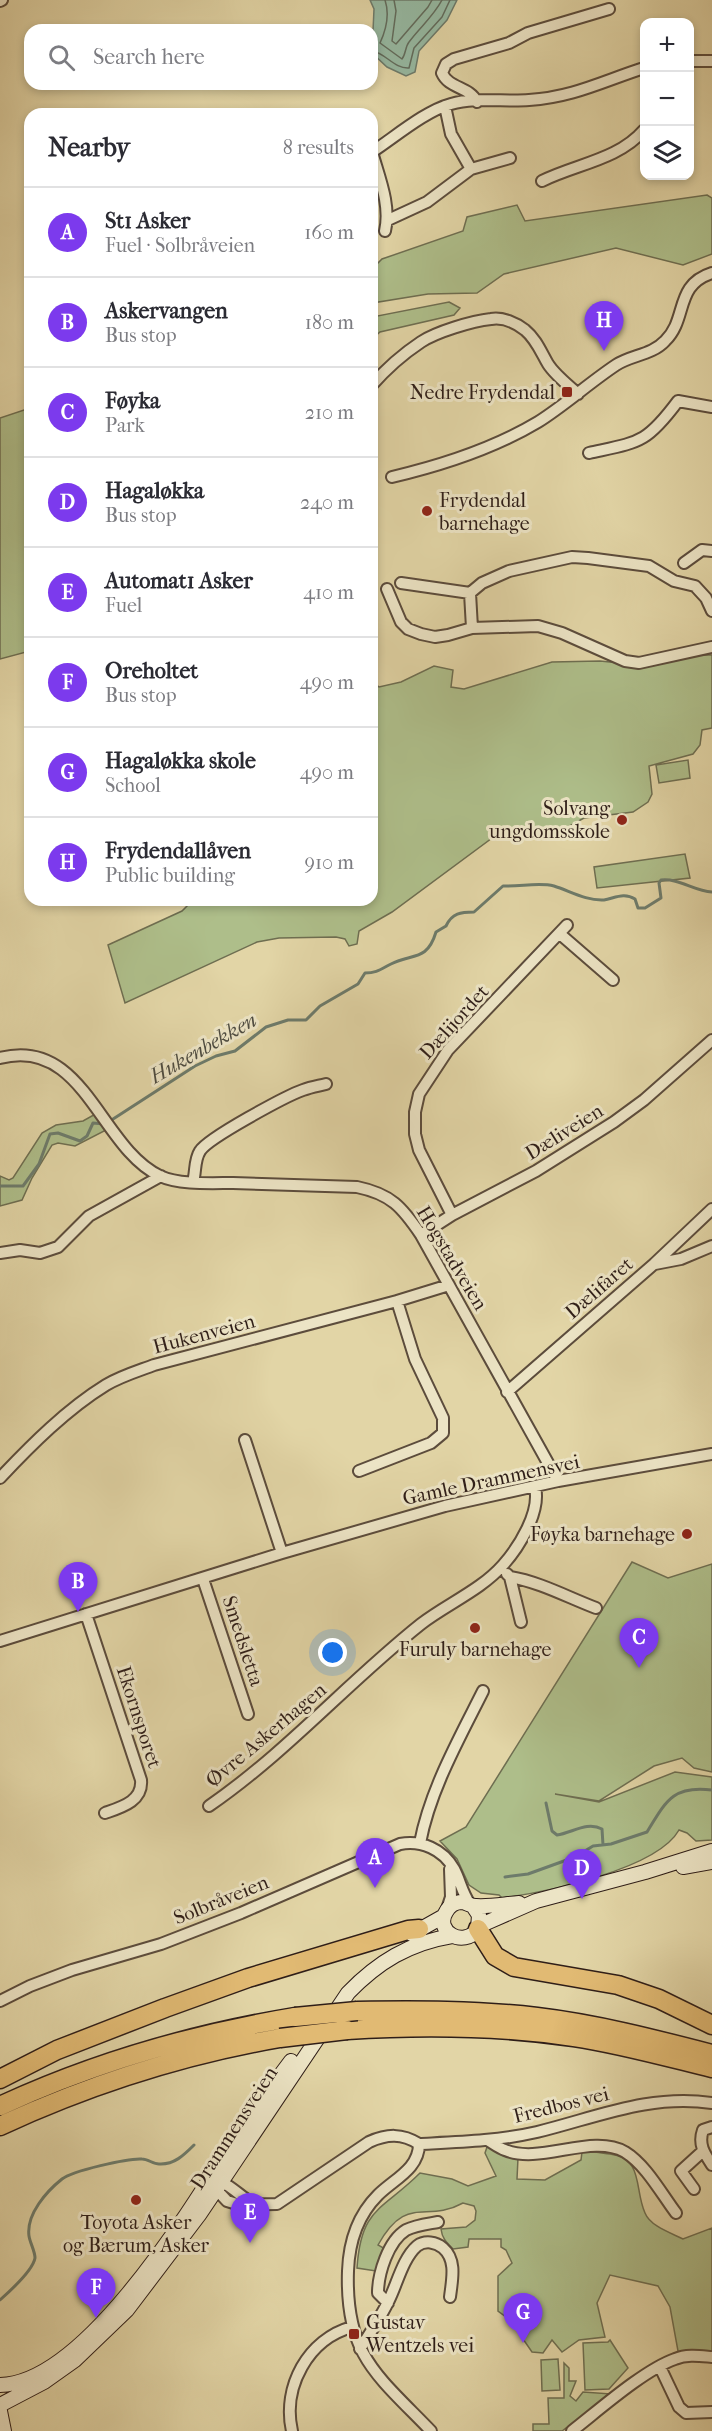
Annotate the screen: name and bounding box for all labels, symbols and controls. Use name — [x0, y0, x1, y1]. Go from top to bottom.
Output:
map controls — [640, 18, 694, 180]
button: + — [640, 18, 694, 72]
search box — [24, 24, 378, 90]
icon: search — [45, 41, 78, 74]
text: Search here — [93, 44, 205, 70]
button: − — [640, 72, 694, 126]
button: layers — [640, 126, 694, 180]
text: Nearby — [48, 132, 130, 163]
text: 8 results — [283, 136, 354, 159]
text: St1 Asker — [105, 208, 190, 234]
text: A — [61, 221, 74, 244]
text: 160 m — [304, 221, 354, 244]
text: Fuel · Solbråveien — [105, 234, 255, 257]
text: Askervangen — [105, 298, 228, 324]
pin: H — [584, 302, 624, 351]
text: B — [61, 311, 74, 334]
text: 180 m — [305, 311, 354, 334]
text: Bus stop — [105, 324, 177, 347]
place label: Nedre Frydendal — [410, 381, 555, 404]
marker: Nedre Frydendal — [560, 385, 574, 399]
text: Føyka — [105, 388, 160, 414]
text: C — [61, 401, 74, 424]
text: 210 m — [305, 401, 354, 424]
text: Park — [105, 414, 145, 437]
text: Hagaløkka — [105, 478, 204, 504]
place label: Frydendal barnehage — [438, 489, 530, 535]
text: D — [60, 491, 75, 514]
text: 240 m — [300, 491, 354, 514]
text: Bus stop — [105, 504, 177, 527]
marker: Frydendal barnehage — [420, 504, 434, 518]
text: Automat1 Asker — [105, 568, 253, 594]
text: E — [61, 581, 74, 604]
text: 410 m — [303, 581, 354, 604]
text: Fuel — [105, 594, 142, 617]
text: Oreholtet — [105, 658, 198, 684]
text: F — [62, 671, 73, 694]
text: 490 m — [300, 671, 354, 694]
text: Bus stop — [105, 684, 177, 707]
text: Hagaløkka skole — [105, 748, 256, 774]
text: G — [60, 761, 75, 784]
text: 490 m — [300, 761, 354, 784]
text: School — [105, 774, 161, 797]
place label: Solvang ungdomsskole — [488, 797, 610, 843]
marker: Solvang ungdomsskole — [615, 813, 629, 827]
text: Frydendallåven — [105, 838, 251, 864]
text: H — [60, 851, 75, 874]
text: 910 m — [305, 851, 354, 874]
text: Public building — [105, 864, 235, 887]
street label: Dælijordet — [415, 980, 493, 1064]
water label: Hukenbekken — [144, 1008, 261, 1089]
street label: Dæliveien — [521, 1099, 607, 1165]
street label: Hogstadveien — [412, 1202, 492, 1315]
street label: Dælifaret — [560, 1252, 638, 1324]
street label: Hukenveien — [150, 1309, 258, 1359]
street label: Gamle Drammensvei — [401, 1450, 582, 1510]
place label: Føyka barnehage — [530, 1523, 675, 1546]
marker: Føyka barnehage — [680, 1527, 694, 1541]
pin: B — [58, 1562, 98, 1612]
street label: Smedsletta — [218, 1593, 269, 1690]
pin: C — [620, 1618, 658, 1668]
marker: Furuly barnehage — [468, 1621, 482, 1635]
your location — [318, 1638, 347, 1667]
place label: Furuly barnehage — [399, 1638, 551, 1661]
street label: Ekornsporet — [112, 1663, 166, 1771]
street label: Øvre Askerhagen — [201, 1678, 331, 1792]
pin: A — [356, 1838, 394, 1888]
pin: D — [562, 1850, 602, 1899]
street label: Solbråveien — [170, 1870, 272, 1929]
street label: Drammensveien — [186, 2062, 282, 2194]
street label: Fredbos vei — [511, 2082, 611, 2128]
marker: Toyota Asker og Bærum, Asker — [129, 2193, 143, 2207]
pin: E — [230, 2194, 270, 2243]
place label: Toyota Asker og Bærum, Asker — [63, 2211, 210, 2257]
pin: F — [76, 2268, 116, 2318]
pin: G — [504, 2294, 542, 2343]
place label: Gustav Wentzels vei — [365, 2311, 474, 2357]
marker: Gustav Wentzels vei — [347, 2327, 361, 2341]

